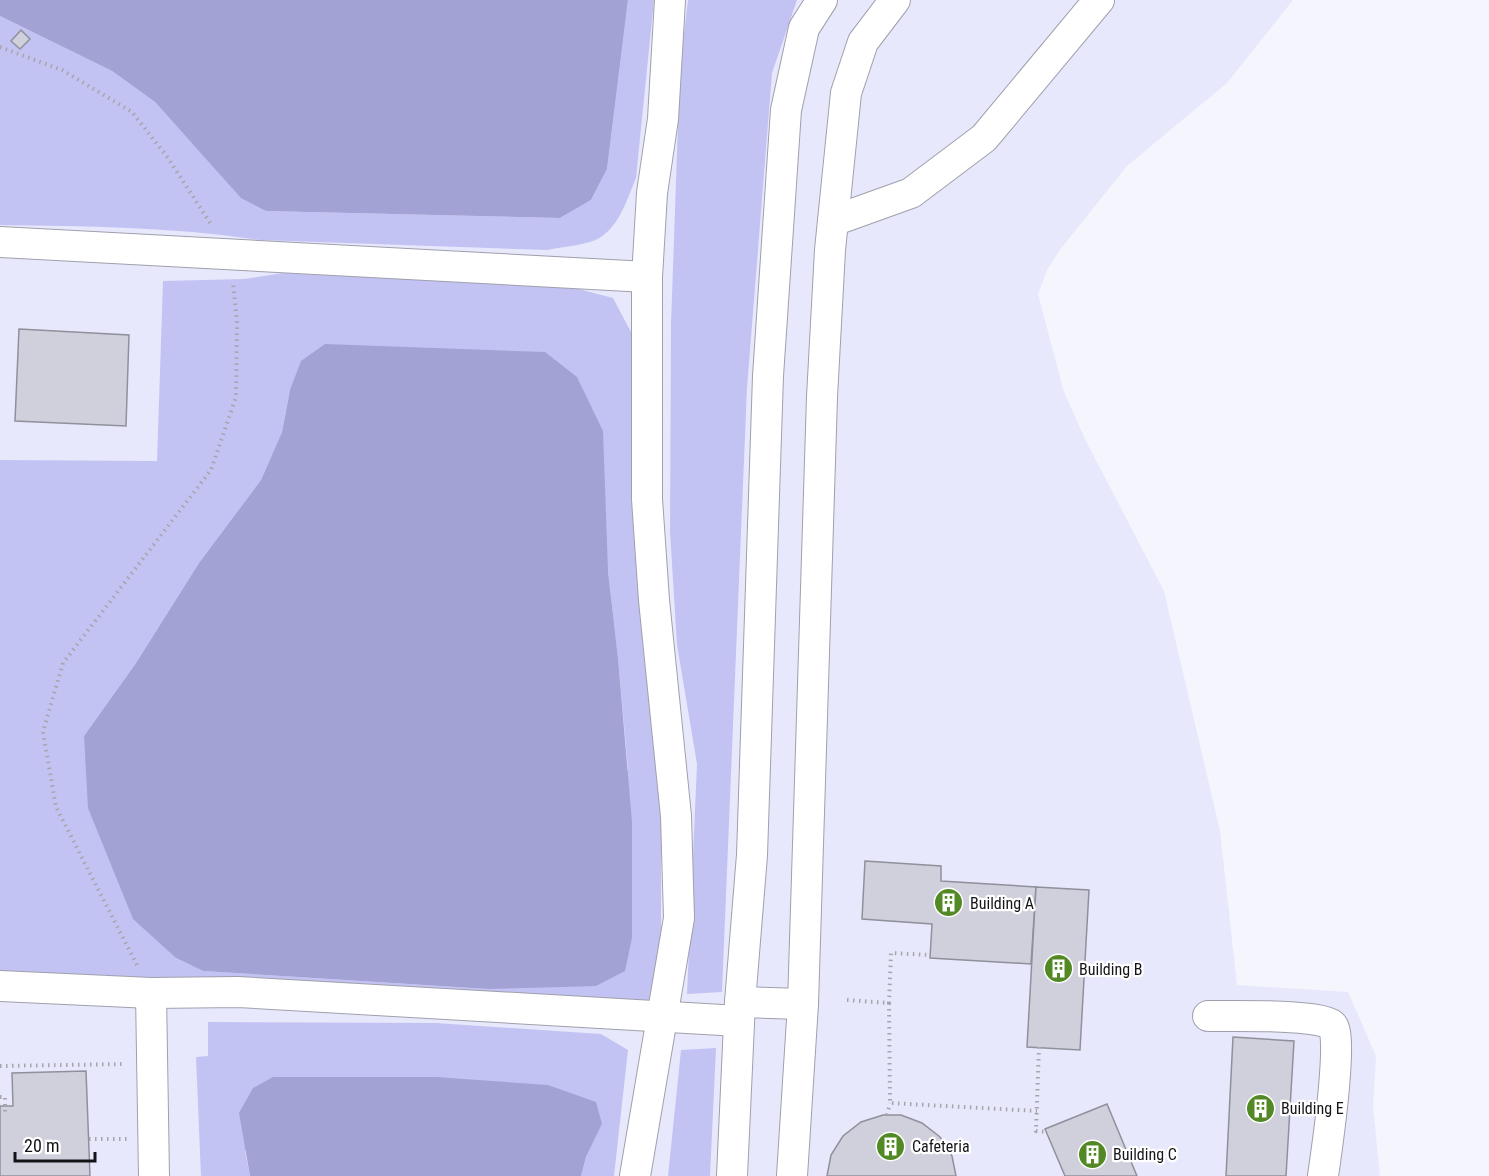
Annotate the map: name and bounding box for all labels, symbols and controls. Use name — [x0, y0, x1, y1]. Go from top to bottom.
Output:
building icon: Building A — [933, 887, 965, 919]
place label: Building A — [970, 894, 1034, 913]
building icon: Building B — [1042, 953, 1074, 985]
place label: Building B — [1079, 960, 1142, 979]
building icon: Building E — [1244, 1092, 1276, 1124]
place label: Building E — [1281, 1099, 1344, 1118]
scale bar — [15, 1125, 94, 1163]
building icon: Cafeteria — [875, 1130, 907, 1162]
text: 20 m — [24, 1135, 59, 1156]
place label: Cafeteria — [912, 1137, 970, 1156]
building icon: Building C — [1076, 1138, 1108, 1170]
place label: Building C — [1113, 1145, 1177, 1164]

